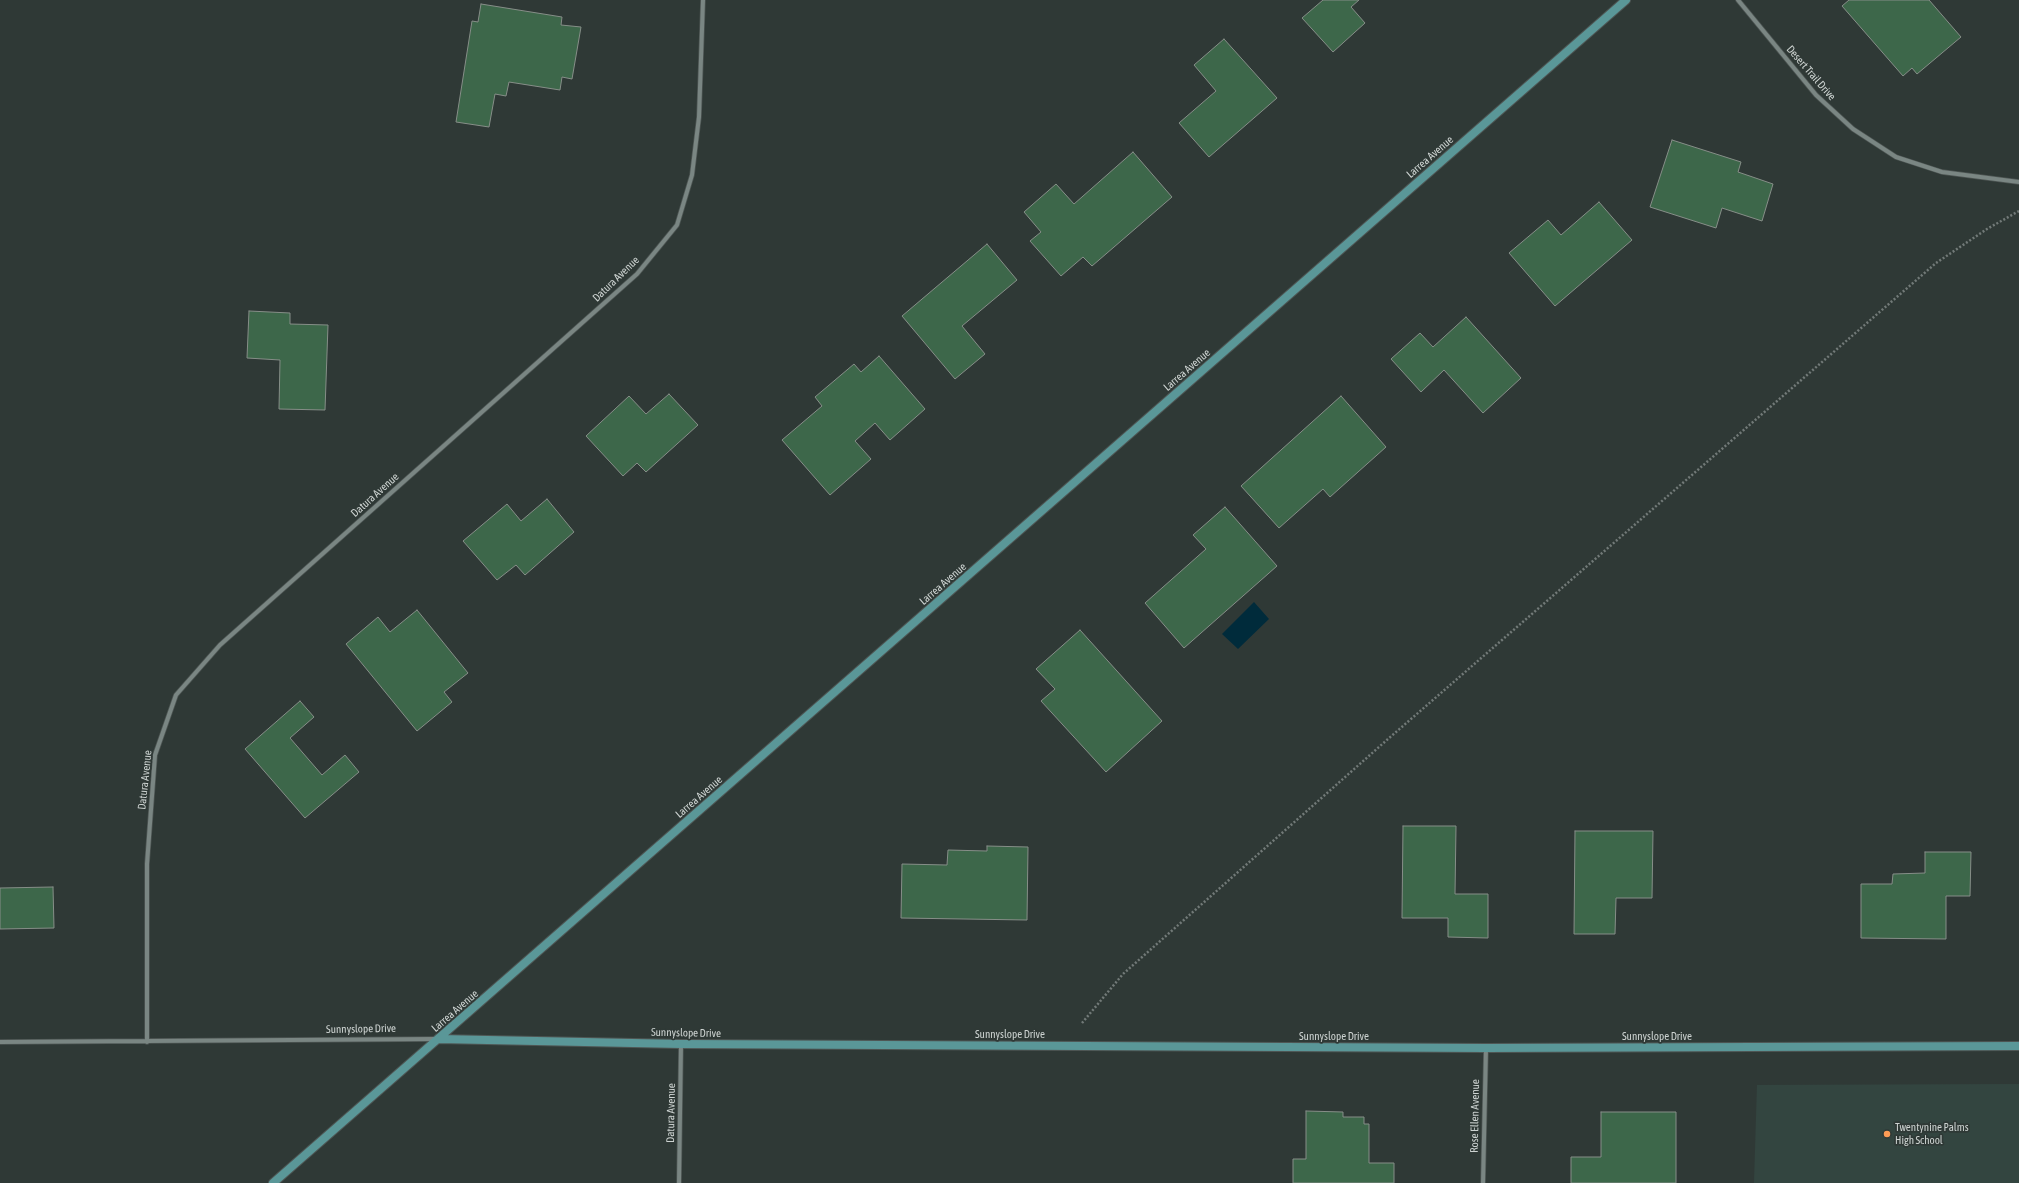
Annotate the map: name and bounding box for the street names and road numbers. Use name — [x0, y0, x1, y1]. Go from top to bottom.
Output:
street label: Desert Trail Drive — [1784, 43, 1838, 103]
street label: Larrea Avenue — [1404, 133, 1456, 181]
street label: Datura Avenue — [590, 253, 642, 305]
street label: Larrea Avenue — [1161, 346, 1213, 394]
street label: Datura Avenue — [348, 470, 402, 520]
street label: Larrea Avenue — [917, 560, 969, 608]
street label: Datura Avenue — [135, 750, 155, 810]
street label: Larrea Avenue — [673, 773, 725, 821]
street label: Larrea Avenue — [429, 987, 481, 1035]
street label: Sunnyslope Drive — [326, 1022, 396, 1036]
street label: Sunnyslope Drive — [651, 1026, 721, 1040]
street label: Sunnyslope Drive — [975, 1028, 1045, 1042]
street label: Sunnyslope Drive — [1299, 1030, 1369, 1044]
street label: Sunnyslope Drive — [1622, 1030, 1692, 1044]
street label: Rose Ellen Avenue — [1468, 1079, 1482, 1153]
street label: Datura Avenue — [664, 1083, 678, 1143]

